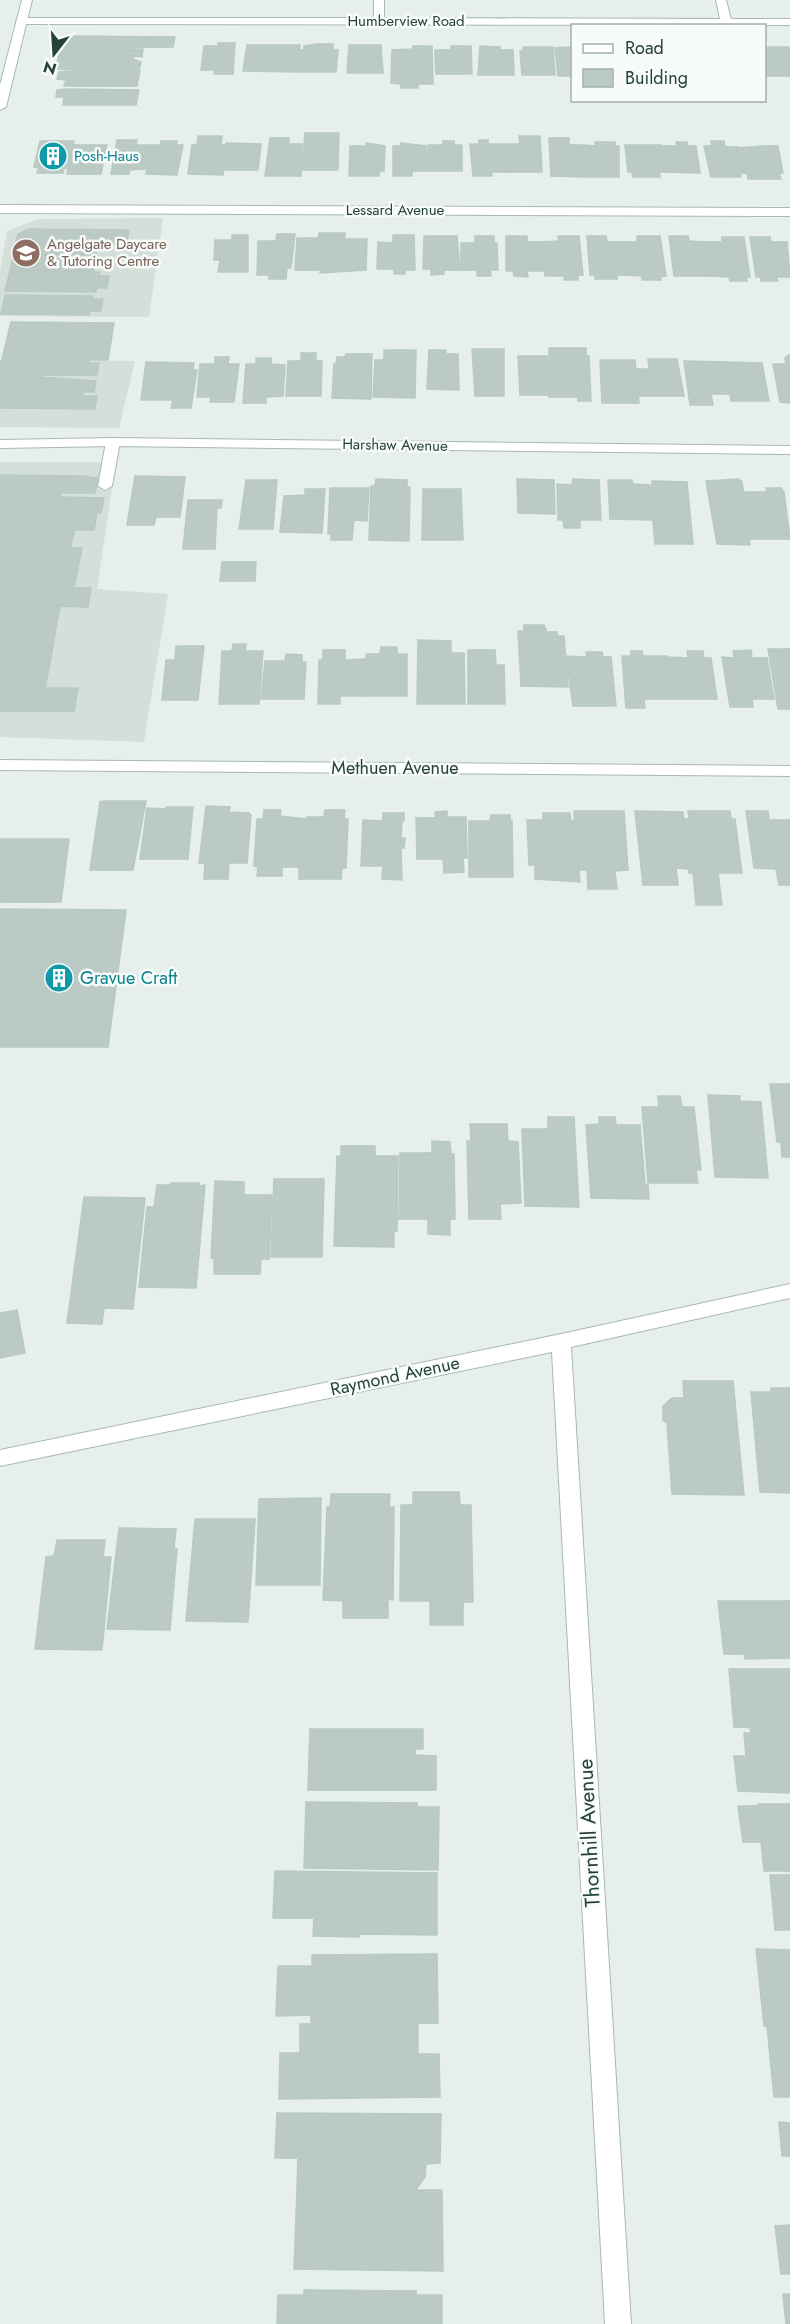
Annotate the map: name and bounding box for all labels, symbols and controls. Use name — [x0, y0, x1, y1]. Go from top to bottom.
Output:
street label: Humberview Road — [347, 10, 465, 32]
north arrow — [24, 24, 84, 84]
legend — [571, 24, 766, 102]
text: Road — [625, 35, 664, 61]
text: N — [40, 55, 59, 81]
text: Building — [625, 65, 688, 91]
building icon: Posh-Haus — [37, 140, 69, 172]
place label: Posh-Haus — [74, 145, 139, 167]
street label: Lessard Avenue — [346, 199, 445, 221]
place label: Angelgate Daycare & Tutoring Centre — [47, 233, 167, 272]
school or university icon: Angelgate Daycare & Tutoring Centre — [10, 237, 42, 269]
street label: Harshaw Avenue — [342, 433, 448, 457]
street label: Methuen Avenue — [331, 755, 459, 781]
building icon: Gravue Craft — [43, 962, 75, 994]
place label: Gravue Craft — [80, 965, 178, 991]
street label: Raymond Avenue — [328, 1350, 462, 1402]
street label: Thornhill Avenue — [570, 1758, 608, 1908]

